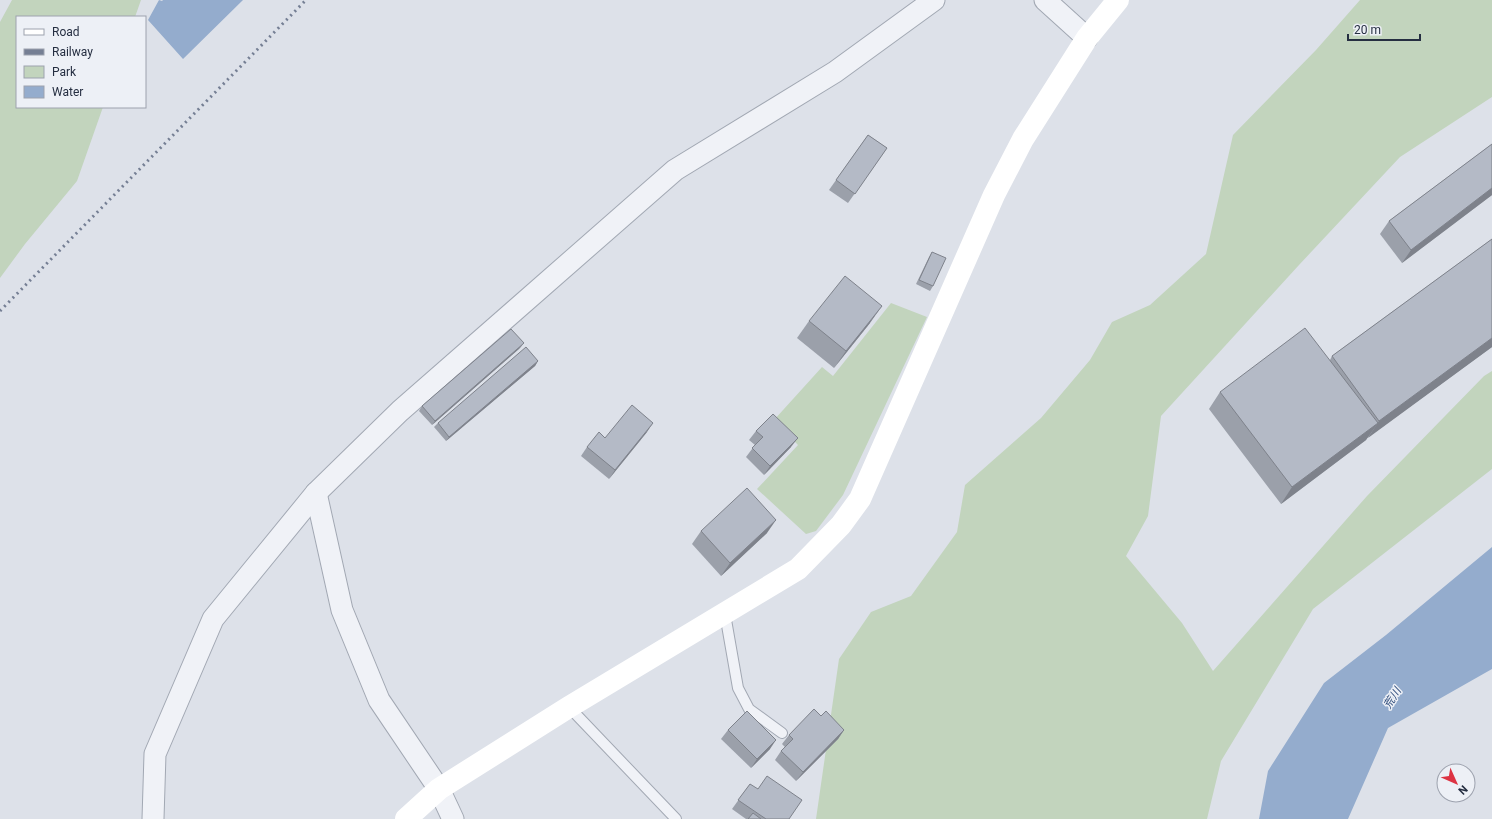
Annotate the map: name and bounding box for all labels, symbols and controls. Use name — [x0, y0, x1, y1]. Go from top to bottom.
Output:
legend — [16, 16, 146, 108]
scale bar — [1348, 16, 1420, 42]
text: 20 m — [1354, 23, 1381, 37]
text: Road — [52, 25, 80, 39]
text: Railway — [52, 45, 93, 59]
text: Park — [52, 65, 77, 79]
text: Water — [52, 85, 83, 99]
water label: 荒川 — [1381, 685, 1404, 711]
north arrow — [1436, 763, 1476, 803]
text: N — [1455, 782, 1470, 797]

